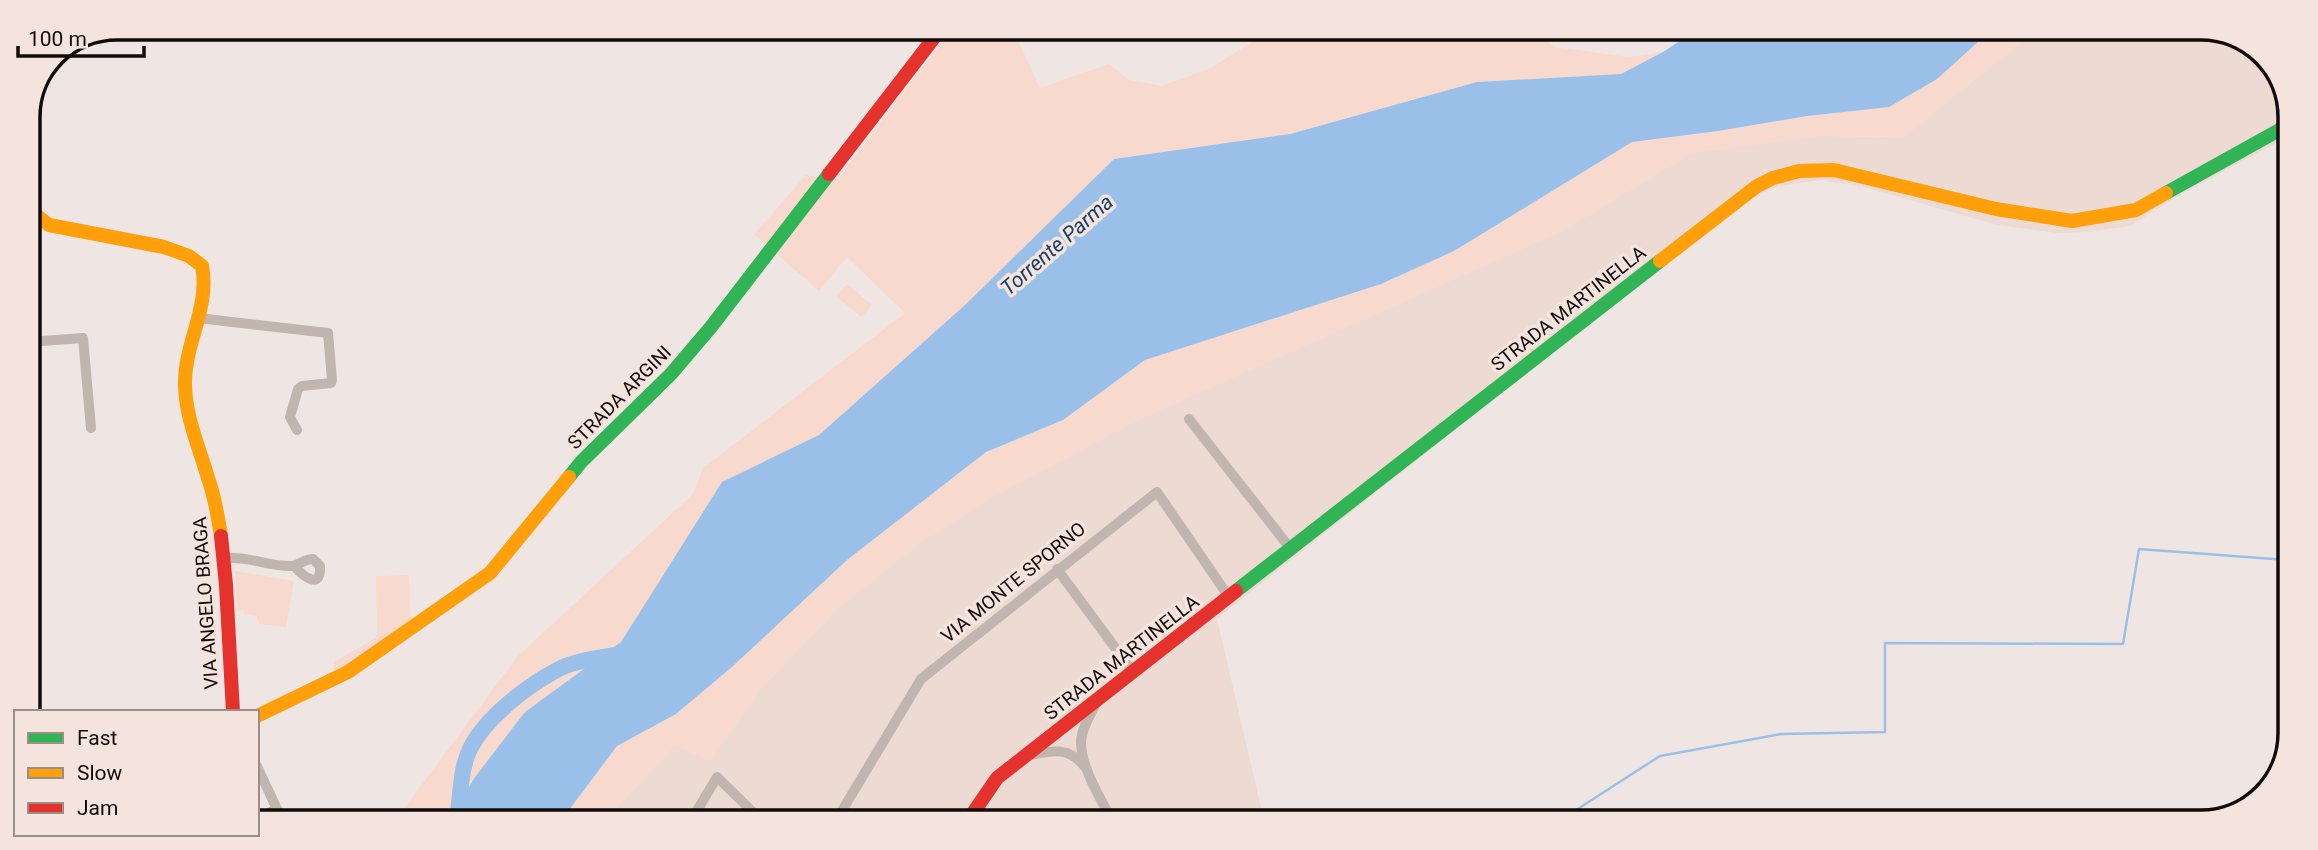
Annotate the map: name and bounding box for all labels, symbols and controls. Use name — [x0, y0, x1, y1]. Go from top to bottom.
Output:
scale bar — [18, 14, 144, 58]
text: 100 m — [28, 27, 87, 51]
water label: Torrente Parma — [996, 190, 1118, 300]
street label: STRADA MARTINELLA — [1486, 240, 1651, 376]
street label: STRADA ARGINI — [563, 341, 676, 454]
street label: VIA ANGELO BRAGA — [188, 515, 223, 690]
street label: VIA MONTE SPORNO — [937, 517, 1090, 648]
street label: STRADA MARTINELLA — [1039, 589, 1204, 725]
legend — [14, 710, 259, 836]
text: Fast — [77, 726, 118, 750]
text: Slow — [77, 761, 123, 785]
text: Jam — [77, 796, 118, 820]

